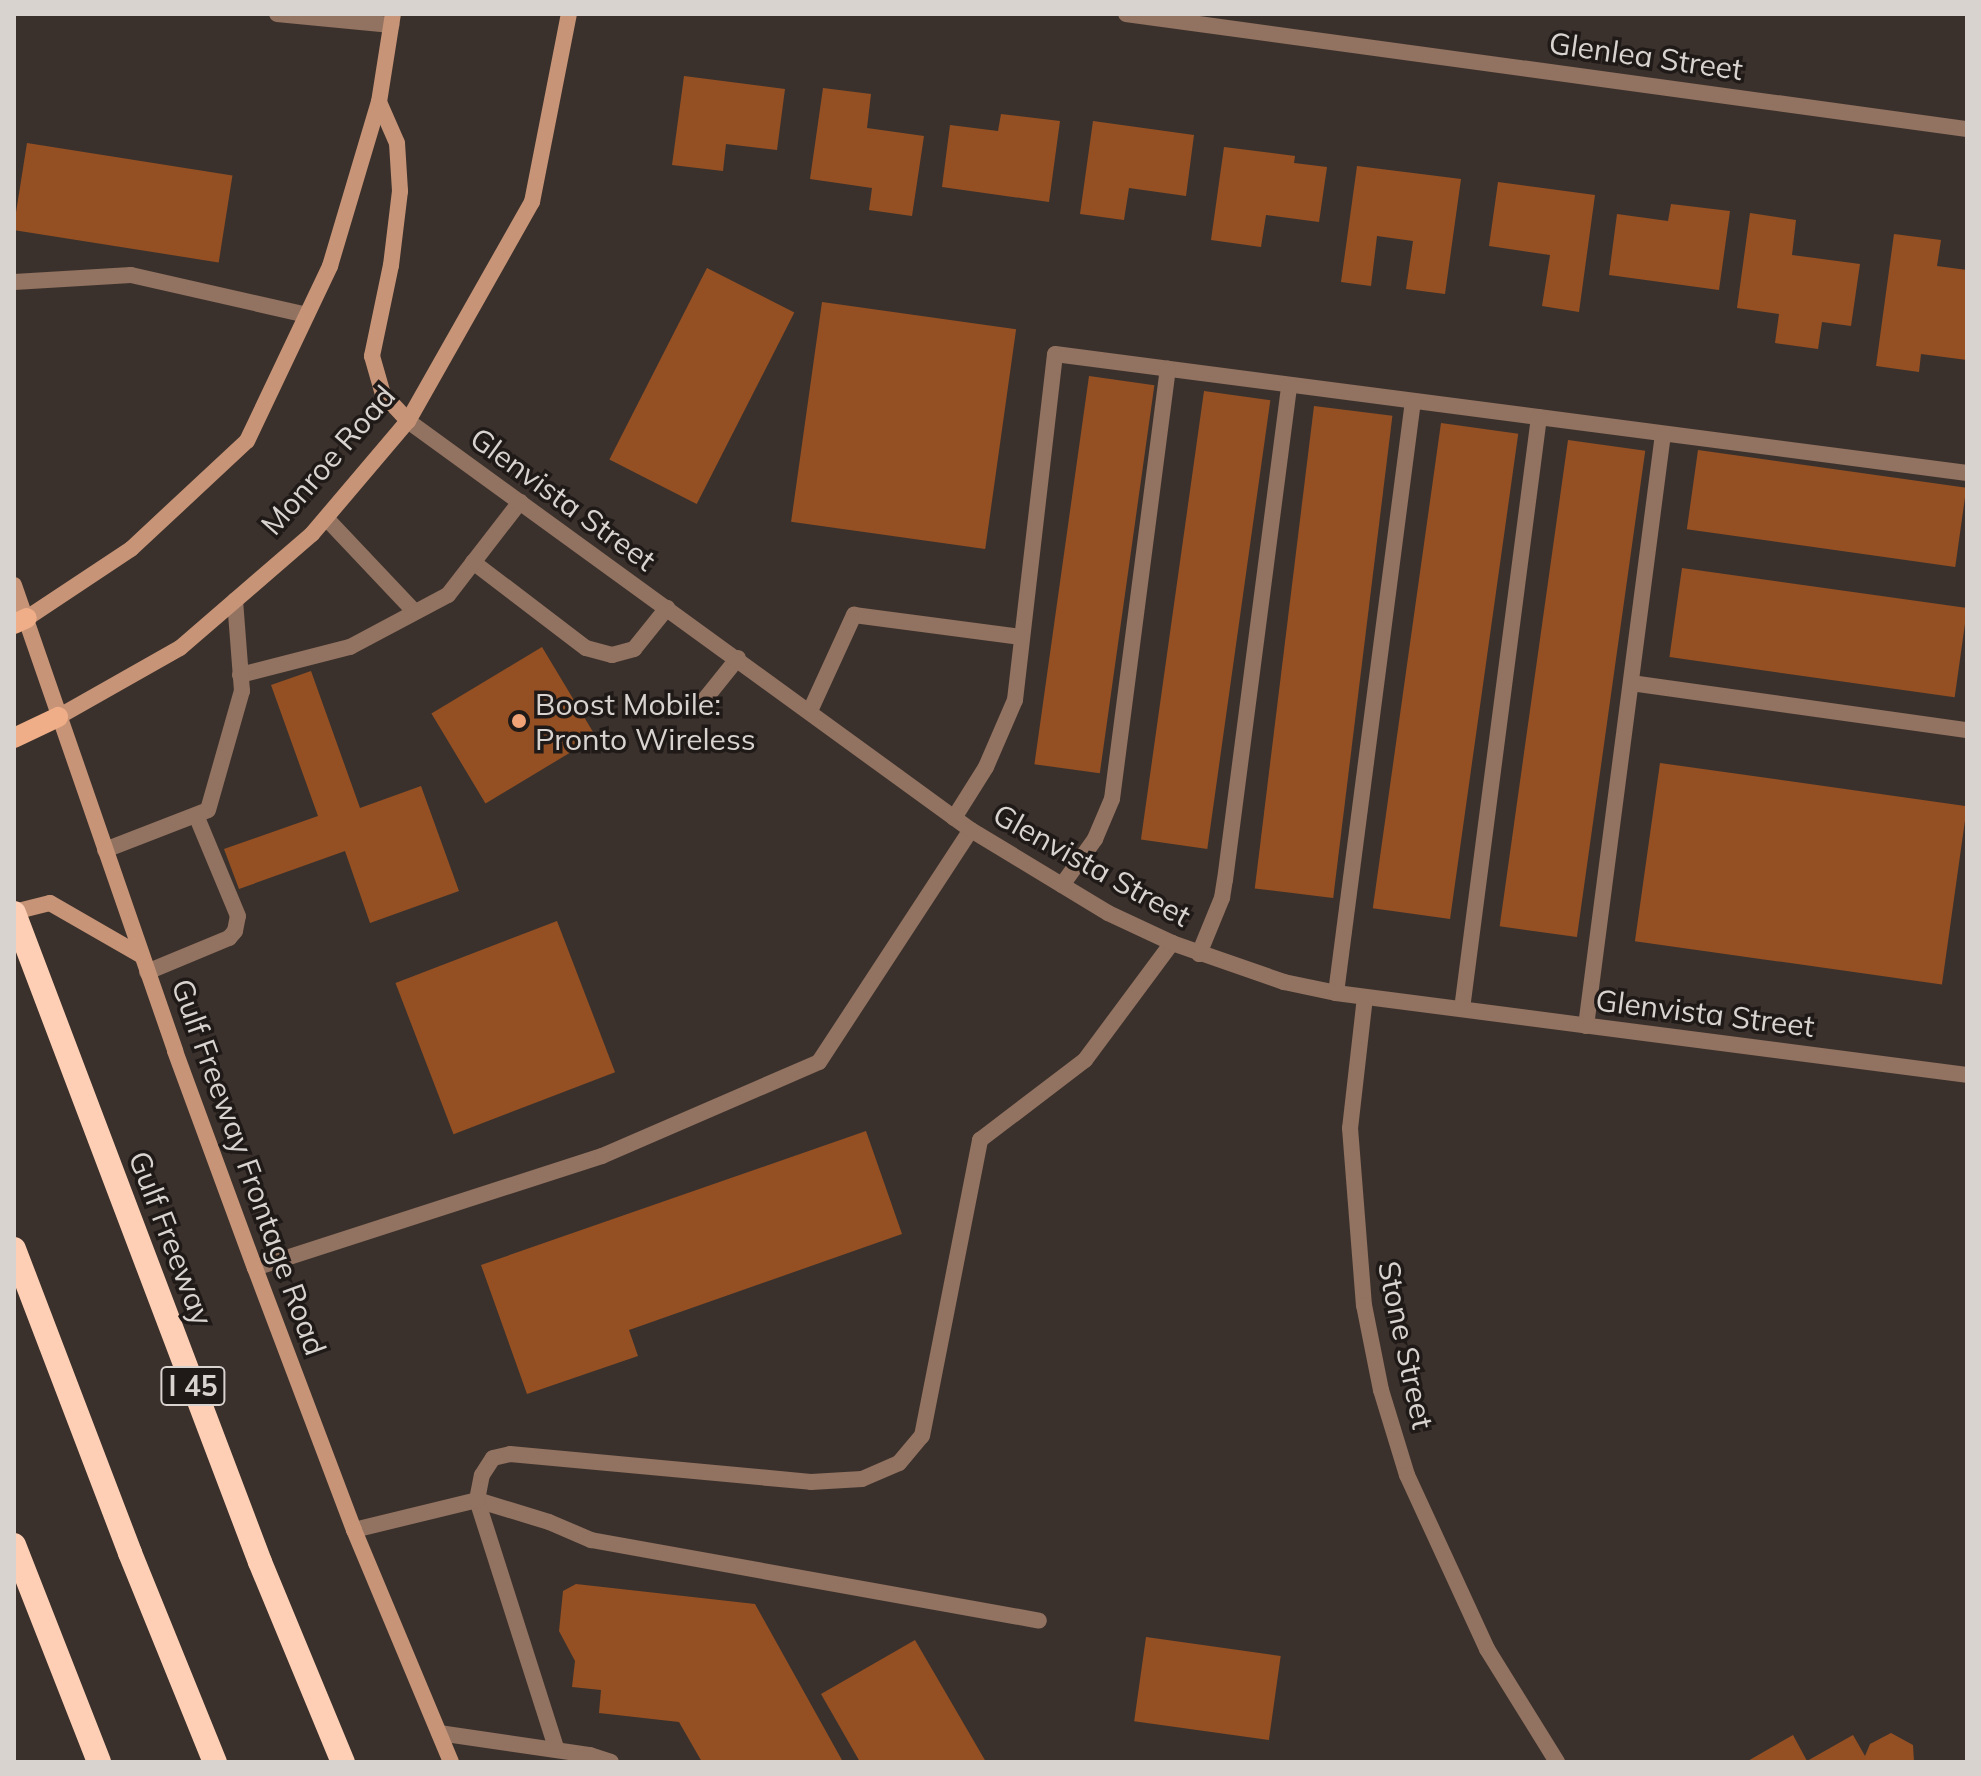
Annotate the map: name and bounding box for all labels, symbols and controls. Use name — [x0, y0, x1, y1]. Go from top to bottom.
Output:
street label: Glenlea Street — [1547, 25, 1745, 87]
street label: Monroe Road — [253, 378, 403, 542]
street label: Glenvista Street — [463, 420, 663, 578]
place label: Boost Mobile: Pronto Wireless — [535, 686, 756, 756]
marker: Boost Mobile: Pronto Wireless — [510, 712, 528, 730]
street label: Glenvista Street — [987, 796, 1197, 934]
street label: Gulf Freeway Frontage Road — [164, 974, 334, 1360]
street label: Glenvista Street — [1594, 982, 1816, 1044]
street label: Gulf Freeway — [121, 1146, 221, 1330]
street label: Stone Street — [1371, 1258, 1441, 1432]
road number: I 45 — [159, 1362, 227, 1410]

